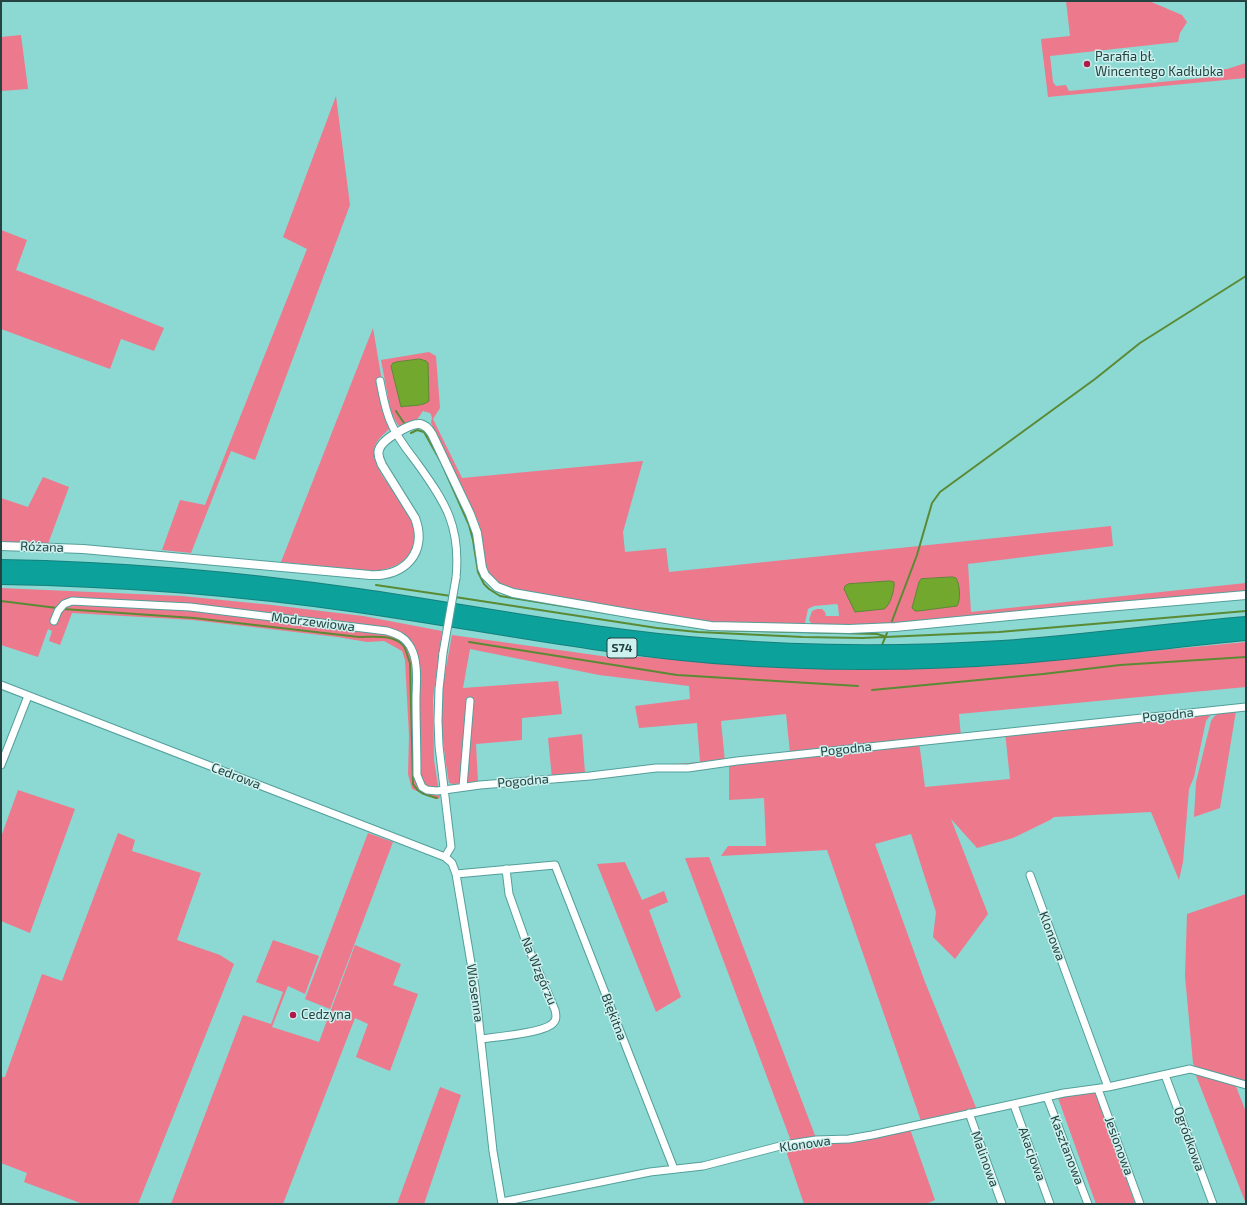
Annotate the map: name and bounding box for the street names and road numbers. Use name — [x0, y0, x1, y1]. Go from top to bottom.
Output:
street label: Różana — [20, 538, 64, 556]
street label: Modrzewiowa — [270, 609, 356, 635]
road number: S74 — [607, 638, 637, 658]
street label: Pogodna — [1141, 705, 1195, 725]
street label: Pogodna — [819, 739, 873, 759]
street label: Cedrowa — [209, 759, 263, 793]
street label: Pogodna — [497, 771, 549, 791]
street label: Klonowa — [1035, 909, 1069, 963]
street label: Na Wzgórzu — [518, 935, 560, 1007]
street label: Wiosenna — [463, 963, 487, 1023]
street label: Błękitna — [598, 991, 630, 1043]
street label: Ogródkowa — [1170, 1105, 1208, 1173]
street label: Kasztanowa — [1047, 1113, 1087, 1187]
street label: Jesionowa — [1101, 1115, 1137, 1177]
street label: Akacjowa — [1015, 1125, 1049, 1183]
street label: Malinowa — [968, 1129, 1002, 1189]
street label: Klonowa — [778, 1133, 832, 1155]

